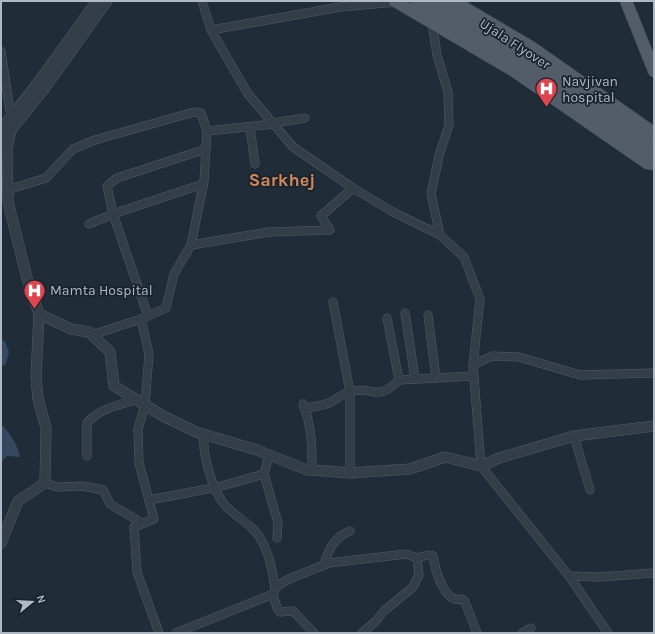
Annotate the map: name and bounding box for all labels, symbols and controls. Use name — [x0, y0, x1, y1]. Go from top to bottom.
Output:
street label: Ujala Flyover — [476, 15, 554, 74]
place label: Navjivan hospital — [562, 73, 618, 106]
hospital icon: Navjivan hospital — [534, 76, 560, 109]
district label: Sarkhej — [249, 169, 315, 191]
hospital icon: Mamta Hospital — [22, 277, 48, 310]
place label: Mamta Hospital — [50, 282, 153, 299]
north arrow — [12, 582, 52, 622]
text: N — [34, 593, 48, 605]

